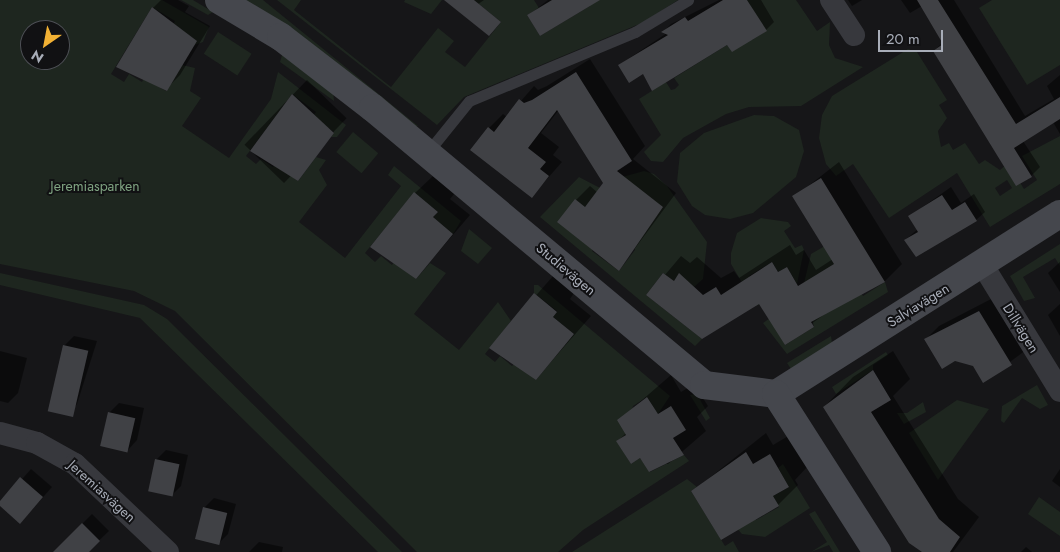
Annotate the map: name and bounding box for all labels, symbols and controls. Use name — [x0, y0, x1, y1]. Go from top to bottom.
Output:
north arrow — [20, 20, 70, 70]
scale bar — [880, 20, 945, 52]
text: 20 m — [886, 28, 920, 50]
text: N — [27, 45, 47, 68]
park label: Jeremiasparken — [50, 178, 140, 194]
street label: Studievägen — [533, 239, 599, 299]
street label: Salviavägen — [884, 279, 952, 331]
street label: Dillvägen — [999, 300, 1043, 356]
street label: Jeremiasvägen — [65, 456, 139, 526]

